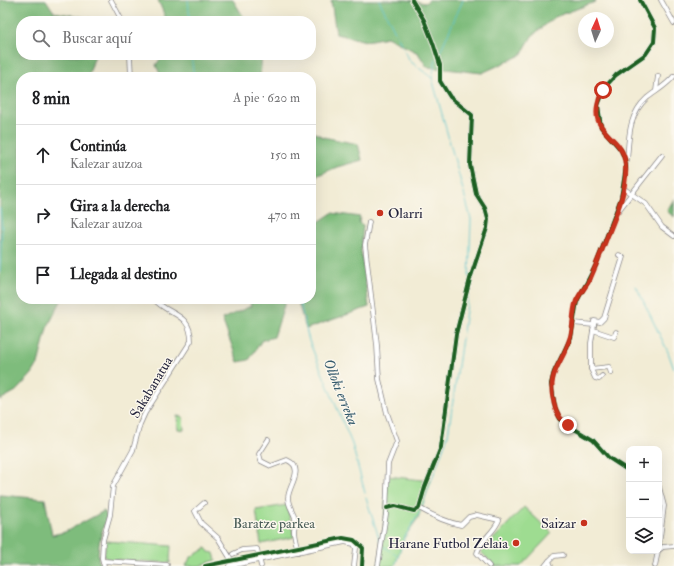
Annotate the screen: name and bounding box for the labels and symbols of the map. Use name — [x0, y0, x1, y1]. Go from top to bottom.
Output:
north arrow — [578, 12, 614, 48]
route start — [594, 81, 612, 99]
place label: Olarri — [388, 205, 423, 222]
marker: Olarri — [375, 208, 385, 218]
street label: Sakabanatua — [126, 353, 177, 421]
water label: Olloki erreka — [319, 356, 363, 428]
route end — [559, 416, 577, 434]
park label: Baratze parkea — [233, 515, 315, 533]
place label: Saizar — [541, 515, 577, 532]
marker: Saizar — [579, 518, 589, 528]
place label: Harane Futbol Zelaia — [388, 535, 508, 552]
marker: Harane Futbol Zelaia — [511, 538, 521, 548]

